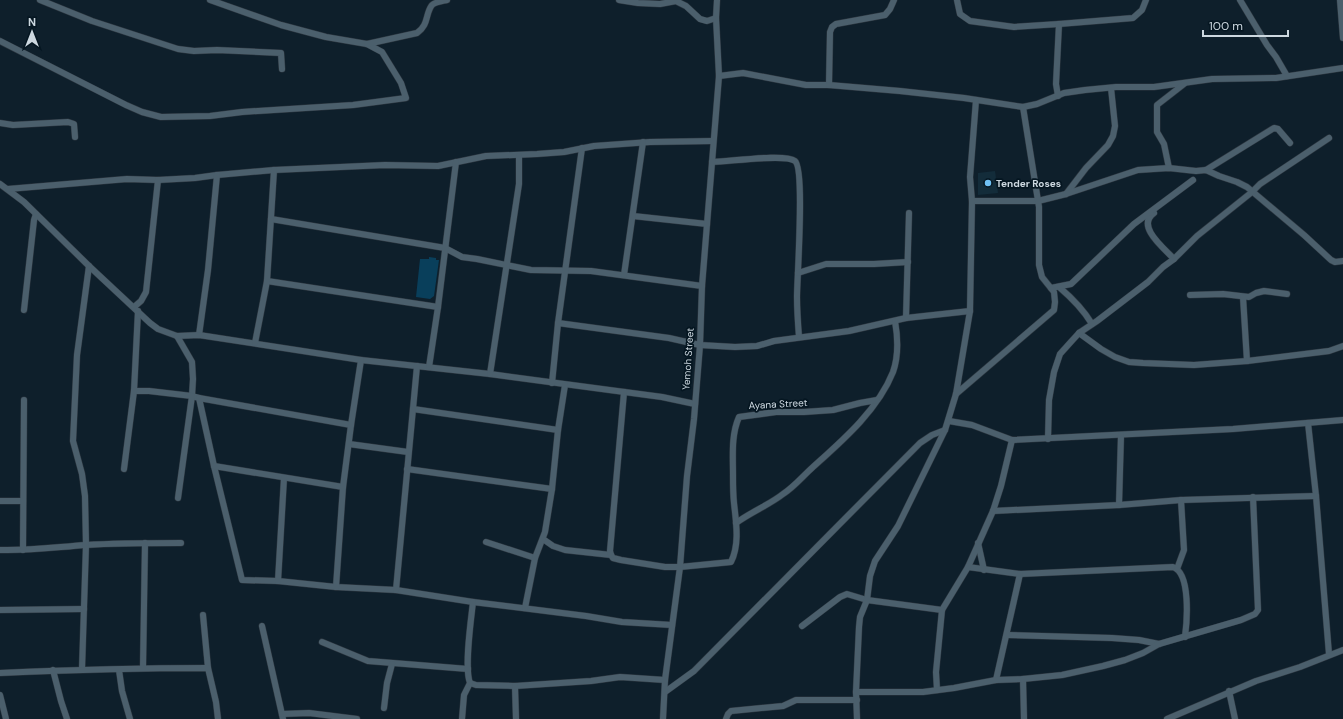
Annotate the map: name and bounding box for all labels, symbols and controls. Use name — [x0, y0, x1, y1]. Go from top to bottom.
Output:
north arrow — [12, 12, 52, 52]
scale bar — [1203, 12, 1288, 38]
text: N — [28, 15, 36, 29]
text: 100 m — [1209, 18, 1243, 34]
place label: Tender Roses — [996, 177, 1061, 190]
marker: Tender Roses — [983, 178, 993, 188]
street label: Yemoh Street — [679, 327, 697, 390]
street label: Ayana Street — [748, 396, 808, 412]

